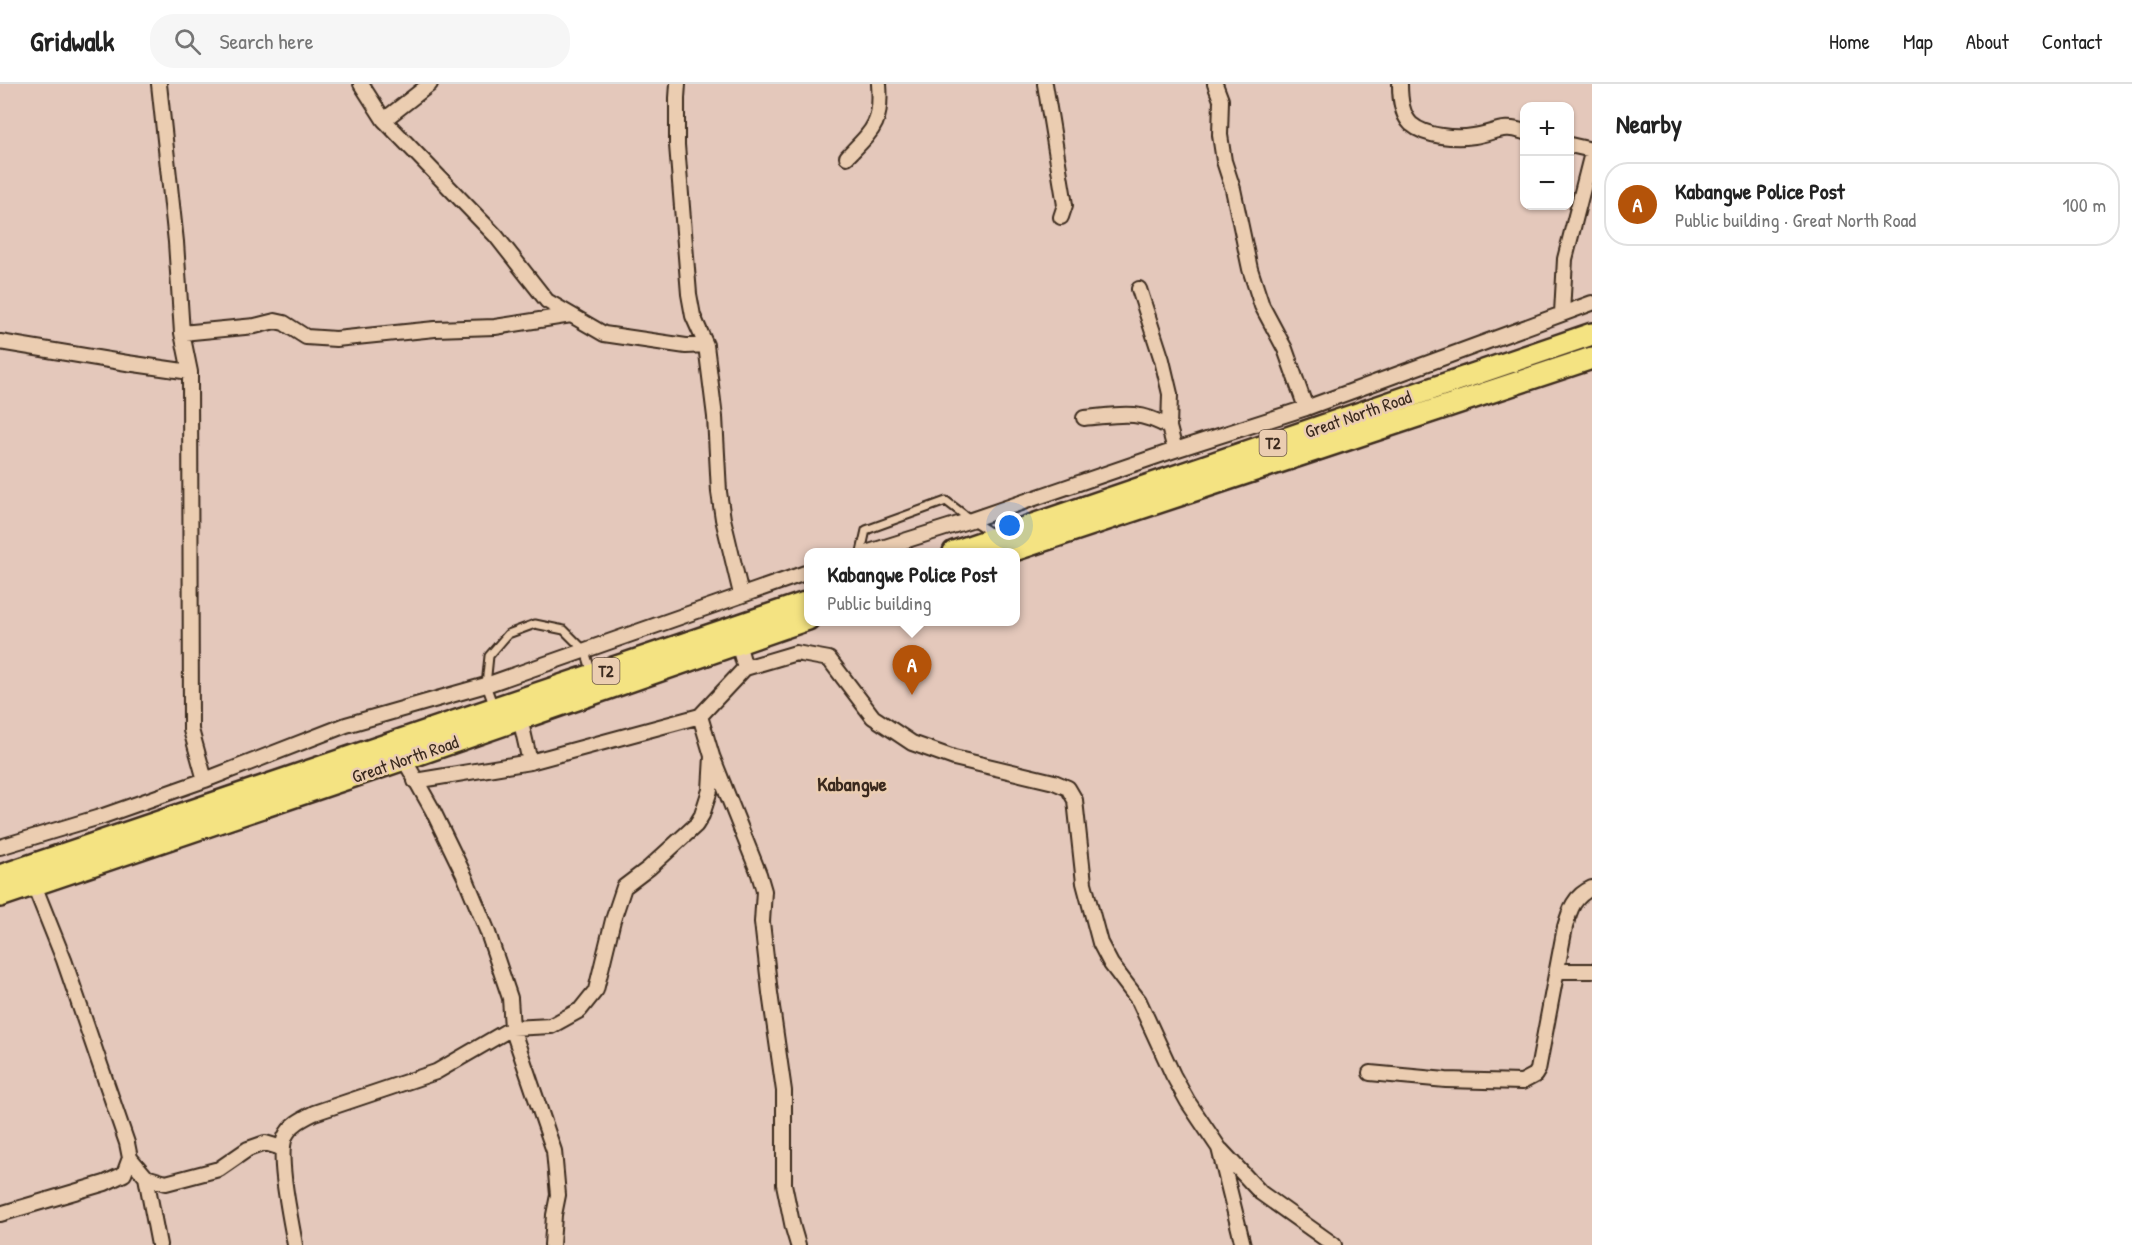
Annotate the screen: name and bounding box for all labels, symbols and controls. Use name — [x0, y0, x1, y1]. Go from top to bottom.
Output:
search box — [150, 14, 570, 68]
text: Gridwalk — [30, 22, 114, 60]
icon: search — [171, 25, 204, 58]
text: Search here — [219, 26, 313, 56]
text: Home — [1829, 27, 1870, 56]
text: Map — [1903, 27, 1933, 56]
text: About — [1966, 27, 2009, 56]
text: Contact — [2042, 27, 2102, 56]
map controls — [1520, 102, 1574, 210]
button: + — [1520, 102, 1574, 156]
text: Nearby — [1616, 106, 1682, 141]
button: − — [1520, 156, 1574, 210]
text: Kabangwe Police Post — [1675, 176, 1845, 206]
text: A — [1633, 191, 1642, 218]
text: 100 m — [2063, 191, 2106, 218]
text: Public building · Great North Road — [1675, 206, 1916, 233]
street label: Great North Road — [1301, 384, 1415, 444]
road number: T2 — [1260, 430, 1286, 456]
your location — [995, 511, 1024, 540]
popup — [804, 548, 1020, 626]
text: Kabangwe Police Post — [827, 559, 997, 589]
text: Public building — [827, 589, 931, 616]
pin: A — [892, 646, 932, 695]
road number: T2 — [592, 658, 620, 684]
street label: Great North Road — [348, 729, 462, 789]
district label: Kabangwe — [817, 770, 887, 798]

